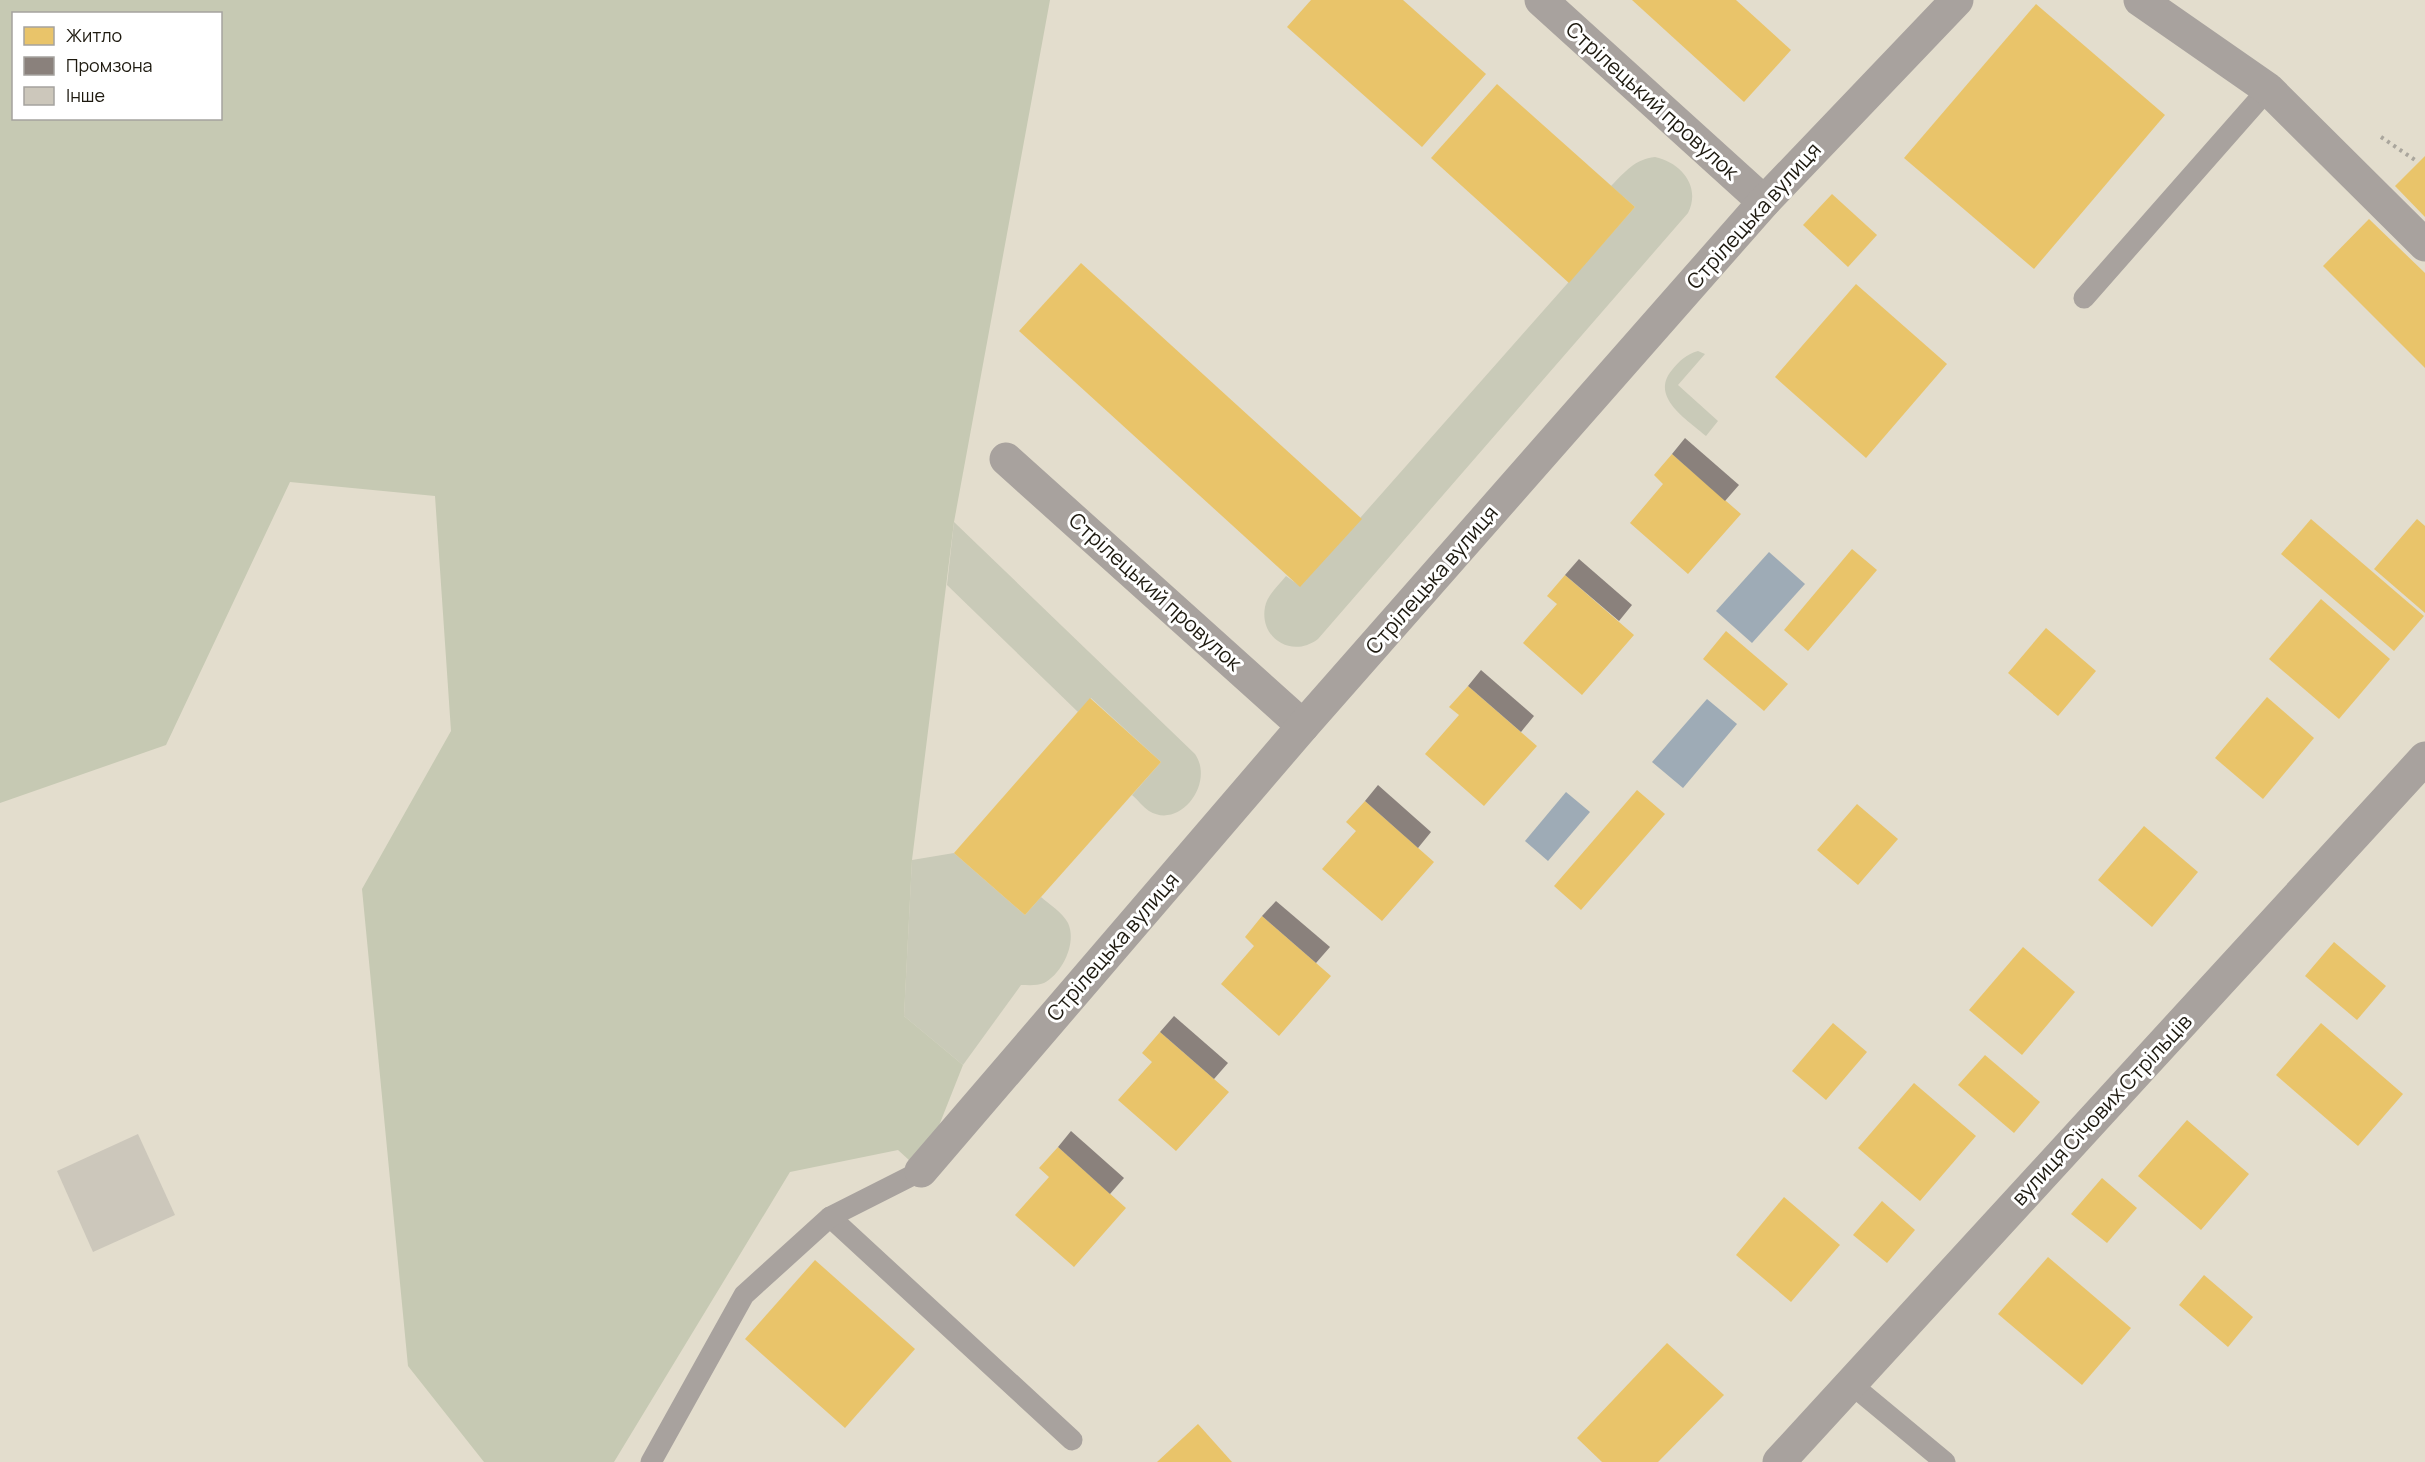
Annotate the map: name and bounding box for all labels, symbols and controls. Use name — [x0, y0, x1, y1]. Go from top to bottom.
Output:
legend — [12, 12, 222, 120]
street label: Стрілецький провулок — [1560, 15, 1746, 186]
text: Житло — [66, 23, 122, 47]
text: Промзона — [66, 53, 153, 77]
text: Інше — [66, 83, 105, 107]
street label: Стрілецька вулиця — [1680, 136, 1827, 295]
street label: Стрілецька вулиця — [1359, 499, 1504, 660]
street label: Стрілецький провулок — [1063, 506, 1249, 677]
street label: Стрілецька вулиця — [1040, 866, 1185, 1027]
street label: вулиця Січових Стрільців — [2005, 1008, 2197, 1211]

